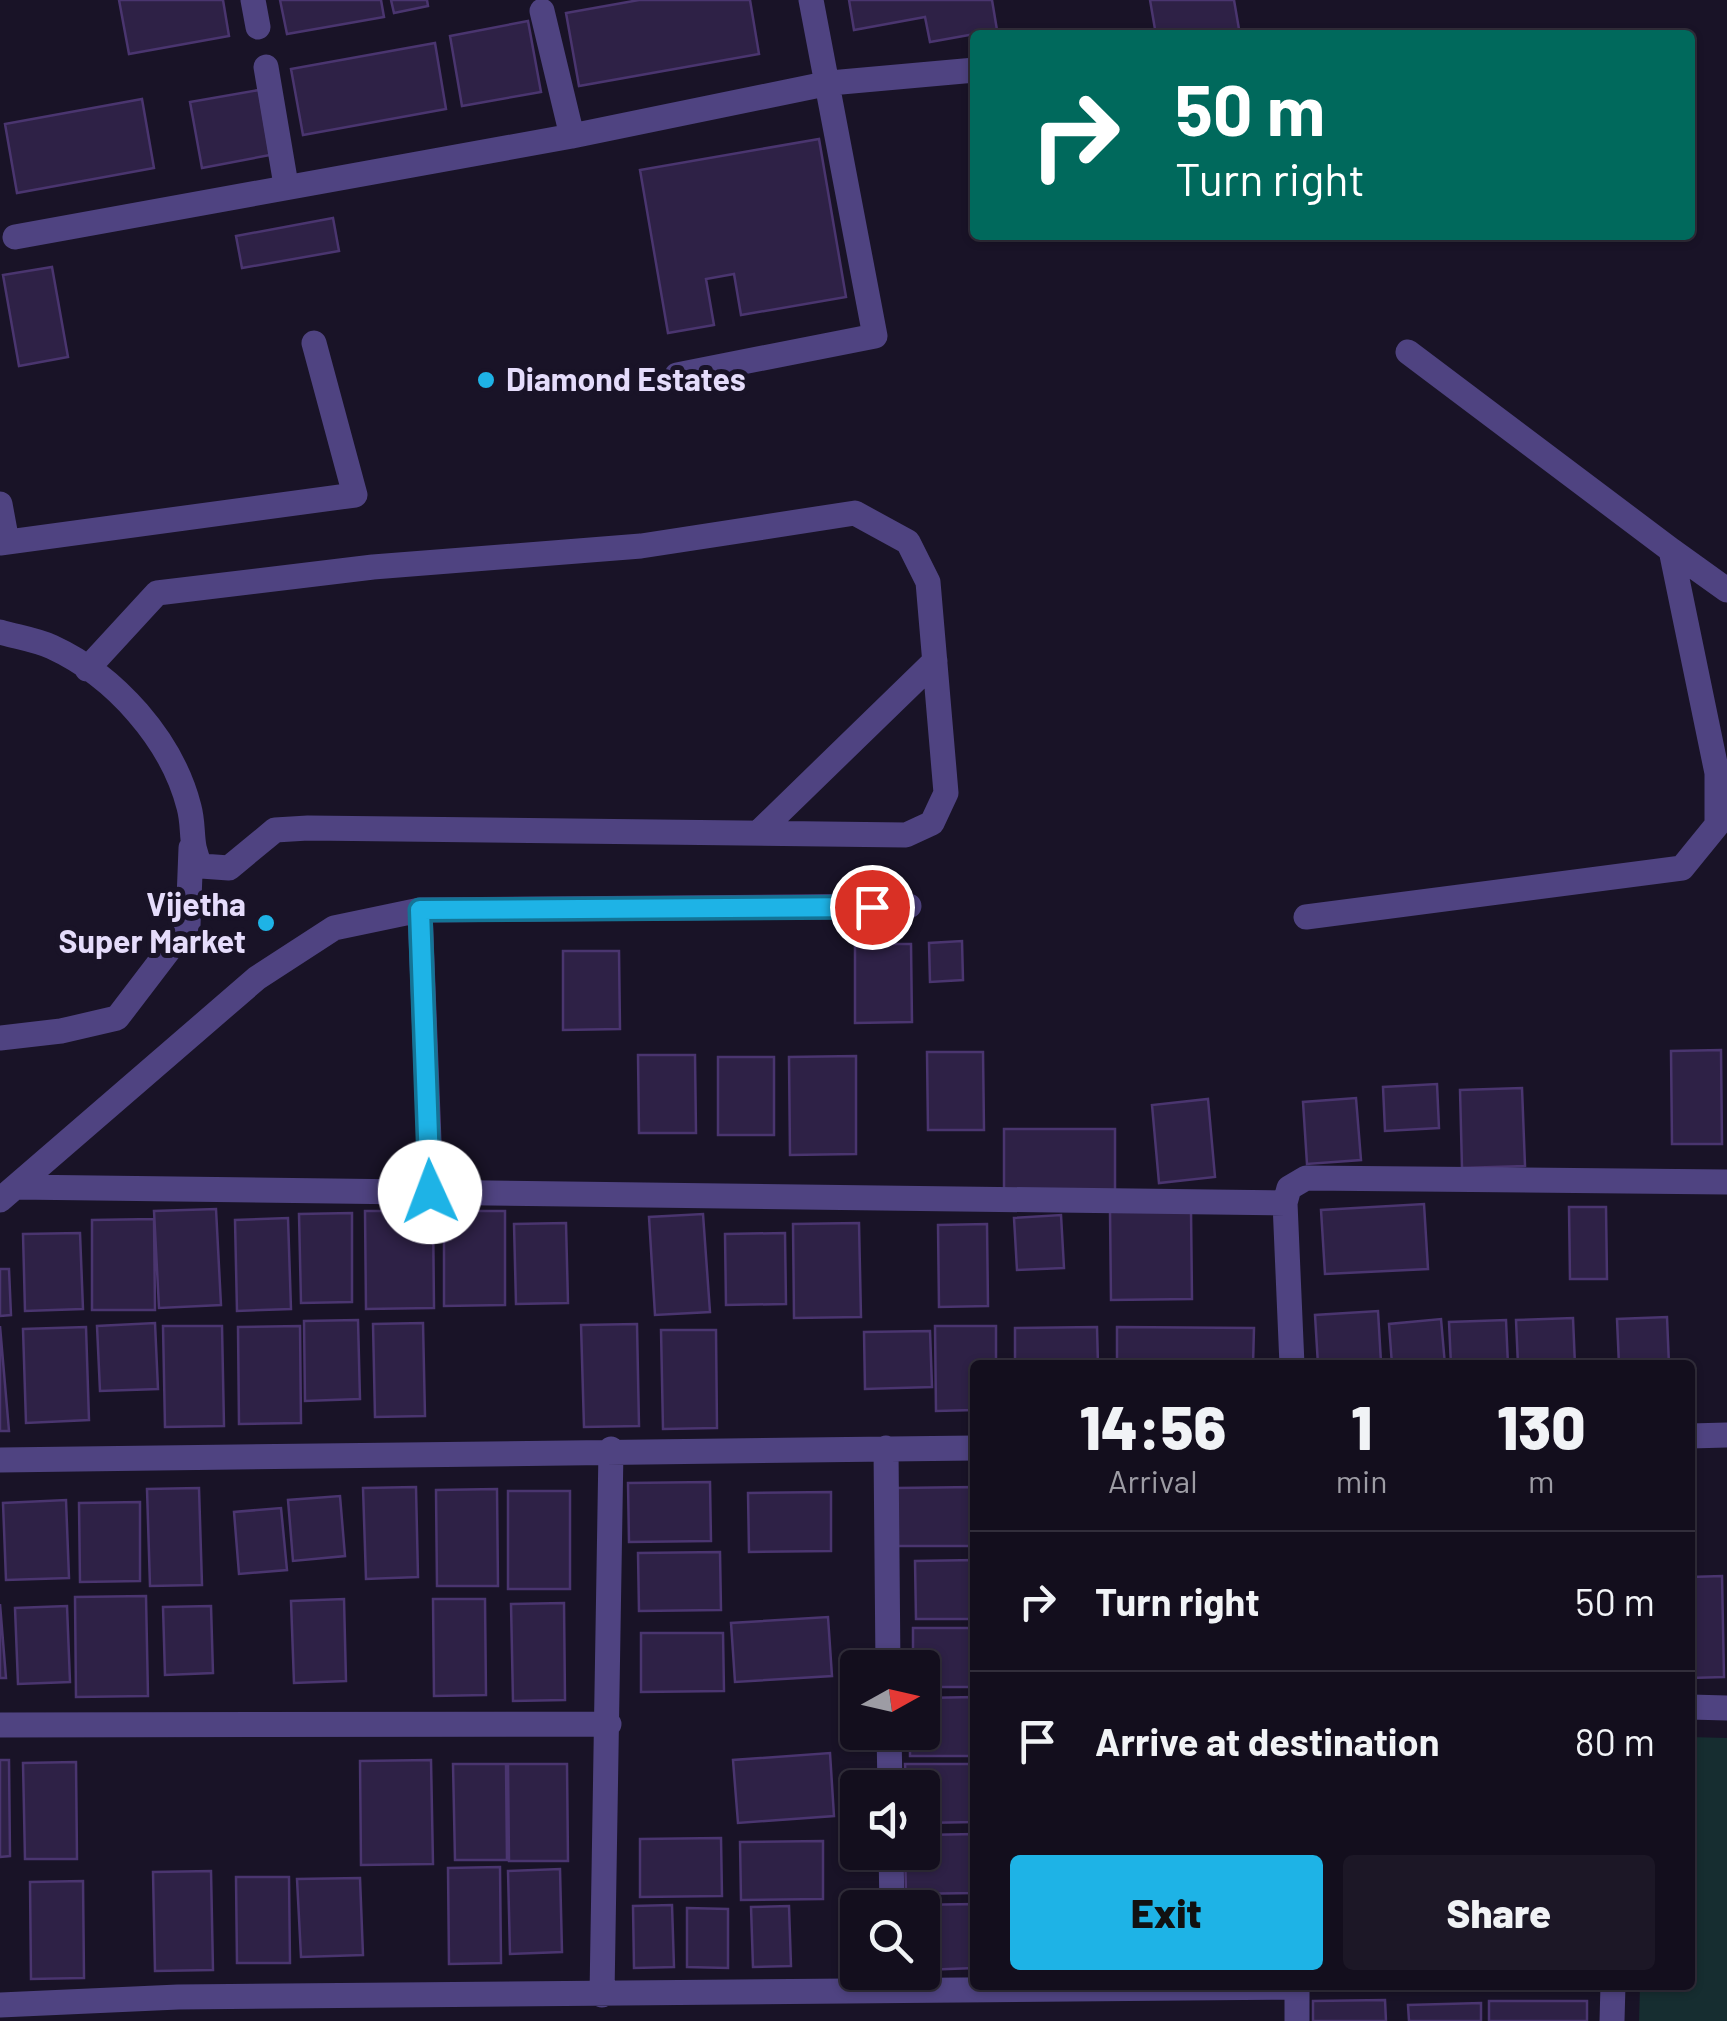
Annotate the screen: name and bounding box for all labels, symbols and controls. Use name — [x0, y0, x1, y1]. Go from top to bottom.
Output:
text: 50 m — [1175, 66, 1325, 150]
icon: right — [1010, 70, 1140, 200]
text: Turn right — [1175, 151, 1365, 205]
place label: Diamond Estates — [506, 359, 746, 397]
marker: Diamond Estates — [475, 369, 497, 391]
pin — [830, 865, 915, 950]
icon: arrive — [845, 880, 900, 935]
place label: Vijetha Super Market — [58, 884, 246, 959]
marker: Vijetha Super Market — [255, 912, 277, 934]
position arrow — [378, 1140, 482, 1244]
text: 14:56 — [1080, 1390, 1226, 1462]
text: 1 — [1351, 1390, 1372, 1462]
text: 130 — [1497, 1390, 1585, 1462]
text: Arrival — [1108, 1461, 1198, 1499]
text: min — [1336, 1461, 1388, 1499]
text: m — [1528, 1461, 1554, 1499]
icon: right — [1010, 1574, 1065, 1629]
text: Turn right — [1095, 1578, 1260, 1624]
text: 50 m — [1575, 1578, 1655, 1624]
north arrow — [840, 1650, 940, 1750]
map controls — [840, 1650, 940, 1990]
icon: arrive — [1010, 1714, 1065, 1769]
text: Arrive at destination — [1095, 1718, 1440, 1764]
text: 80 m — [1575, 1718, 1655, 1764]
button: sound — [840, 1770, 940, 1870]
button: Exit — [1010, 1855, 1323, 1970]
button: Share — [1343, 1855, 1655, 1970]
button: search — [840, 1890, 940, 1990]

